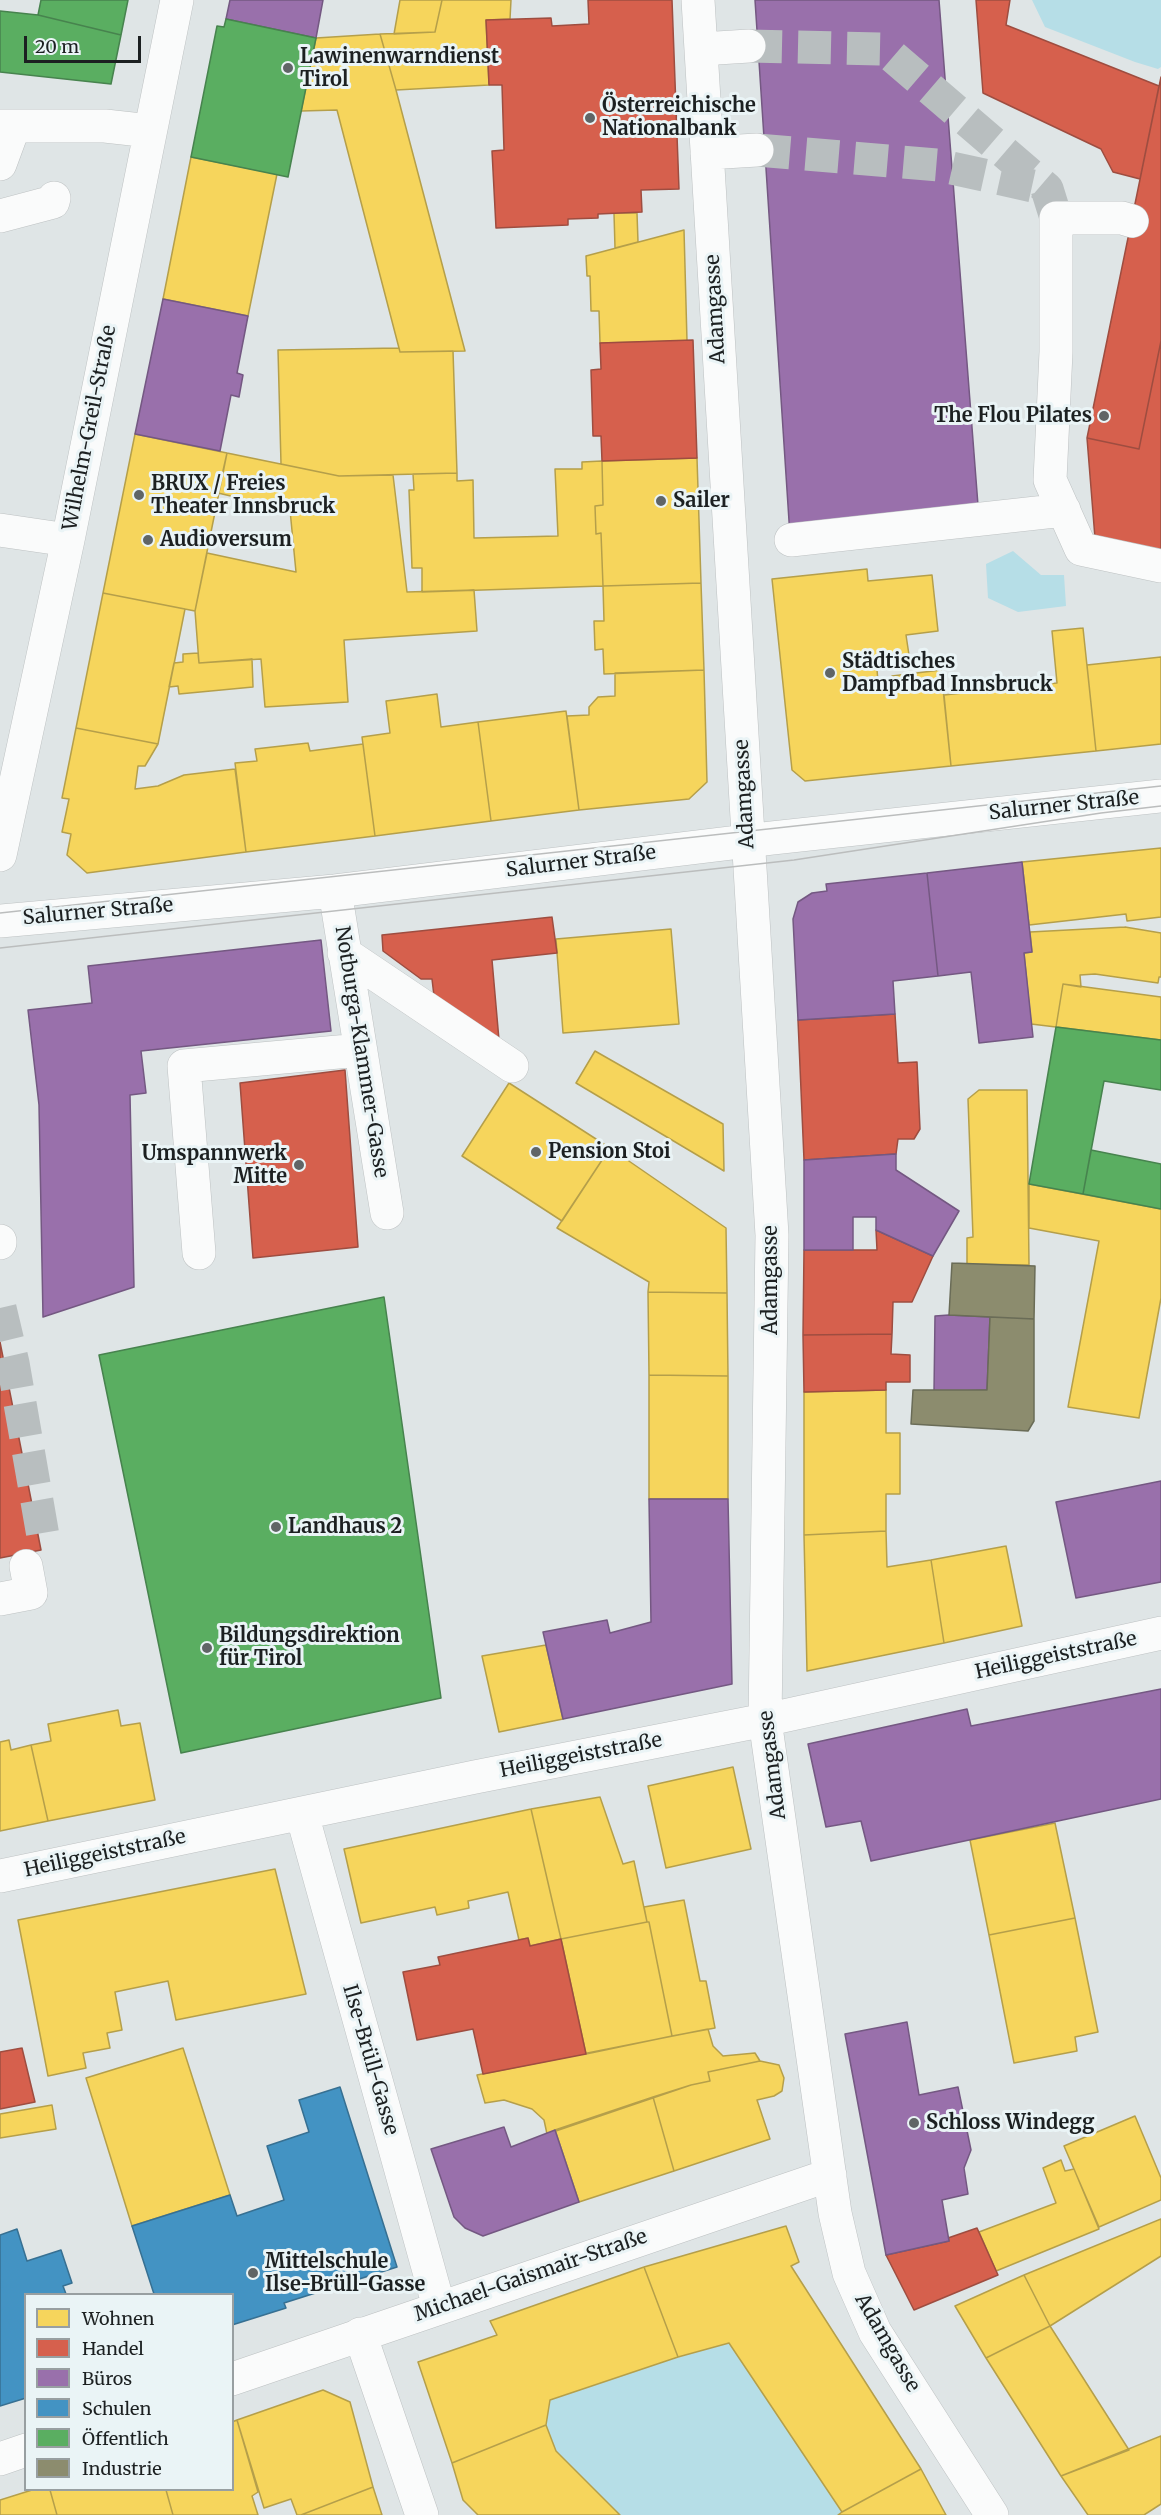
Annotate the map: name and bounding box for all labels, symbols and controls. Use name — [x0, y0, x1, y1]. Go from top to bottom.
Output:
scale bar — [27, 24, 144, 62]
text: 20 m — [35, 35, 79, 58]
place label: Lawinenwarndienst Tirol — [300, 45, 499, 92]
marker: Lawinenwarndienst Tirol — [281, 61, 295, 75]
place label: Österreichische Nationalbank — [602, 94, 756, 141]
marker: Österreichische Nationalbank — [583, 111, 597, 125]
street label: Adamgasse — [701, 254, 731, 364]
street label: Wilhelm-Greil-Straße — [58, 323, 122, 533]
place label: The Flou Pilates — [934, 404, 1092, 428]
marker: The Flou Pilates — [1097, 409, 1111, 423]
place label: BRUX / Freies Theater Innsbruck — [151, 472, 335, 519]
marker: BRUX / Freies Theater Innsbruck — [132, 488, 146, 502]
place label: Sailer — [673, 489, 730, 513]
marker: Sailer — [654, 494, 668, 508]
place label: Audioversum — [160, 528, 292, 552]
marker: Audioversum — [141, 533, 155, 547]
place label: Städtisches Dampfbad Innsbruck — [842, 650, 1053, 697]
marker: Städtisches Dampfbad Innsbruck — [823, 666, 837, 680]
street label: Adamgasse — [730, 739, 760, 849]
street label: Salurner Straße — [988, 786, 1140, 826]
street label: Salurner Straße — [505, 841, 657, 883]
street label: Salurner Straße — [22, 893, 174, 931]
street label: Notburga-Klammer-Gasse — [329, 925, 393, 1179]
place label: Pension Stoi — [548, 1140, 671, 1164]
place label: Umspannwerk Mitte — [142, 1142, 287, 1189]
marker: Pension Stoi — [529, 1145, 543, 1159]
marker: Umspannwerk Mitte — [292, 1158, 306, 1172]
street label: Adamgasse — [759, 1225, 783, 1335]
place label: Landhaus 2 — [288, 1515, 402, 1539]
marker: Landhaus 2 — [269, 1520, 283, 1534]
place label: Bildungsdirektion für Tirol — [219, 1624, 400, 1671]
street label: Heiliggeiststraße — [973, 1627, 1139, 1685]
marker: Bildungsdirektion für Tirol — [200, 1641, 214, 1655]
street label: Adamgasse — [754, 1709, 792, 1821]
street label: Heiliggeiststraße — [498, 1729, 664, 1783]
street label: Heiliggeiststraße — [22, 1825, 188, 1883]
street label: Ilse-Brüll-Gasse — [337, 1982, 403, 2138]
place label: Schloss Windegg — [926, 2111, 1094, 2135]
marker: Schloss Windegg — [907, 2116, 921, 2130]
street label: Michael-Gaismair-Straße — [411, 2225, 651, 2327]
place label: Mittelschule Ilse-Brüll-Gasse — [265, 2250, 425, 2297]
marker: Mittelschule Ilse-Brüll-Gasse — [246, 2266, 260, 2280]
street label: Adamgasse — [849, 2290, 925, 2396]
legend — [24, 2293, 234, 2491]
text: Wohnen — [82, 2307, 155, 2330]
text: Handel — [82, 2337, 144, 2360]
text: Büros — [82, 2367, 132, 2390]
text: Schulen — [82, 2397, 151, 2420]
text: Öffentlich — [82, 2427, 169, 2450]
text: Industrie — [82, 2457, 162, 2480]

